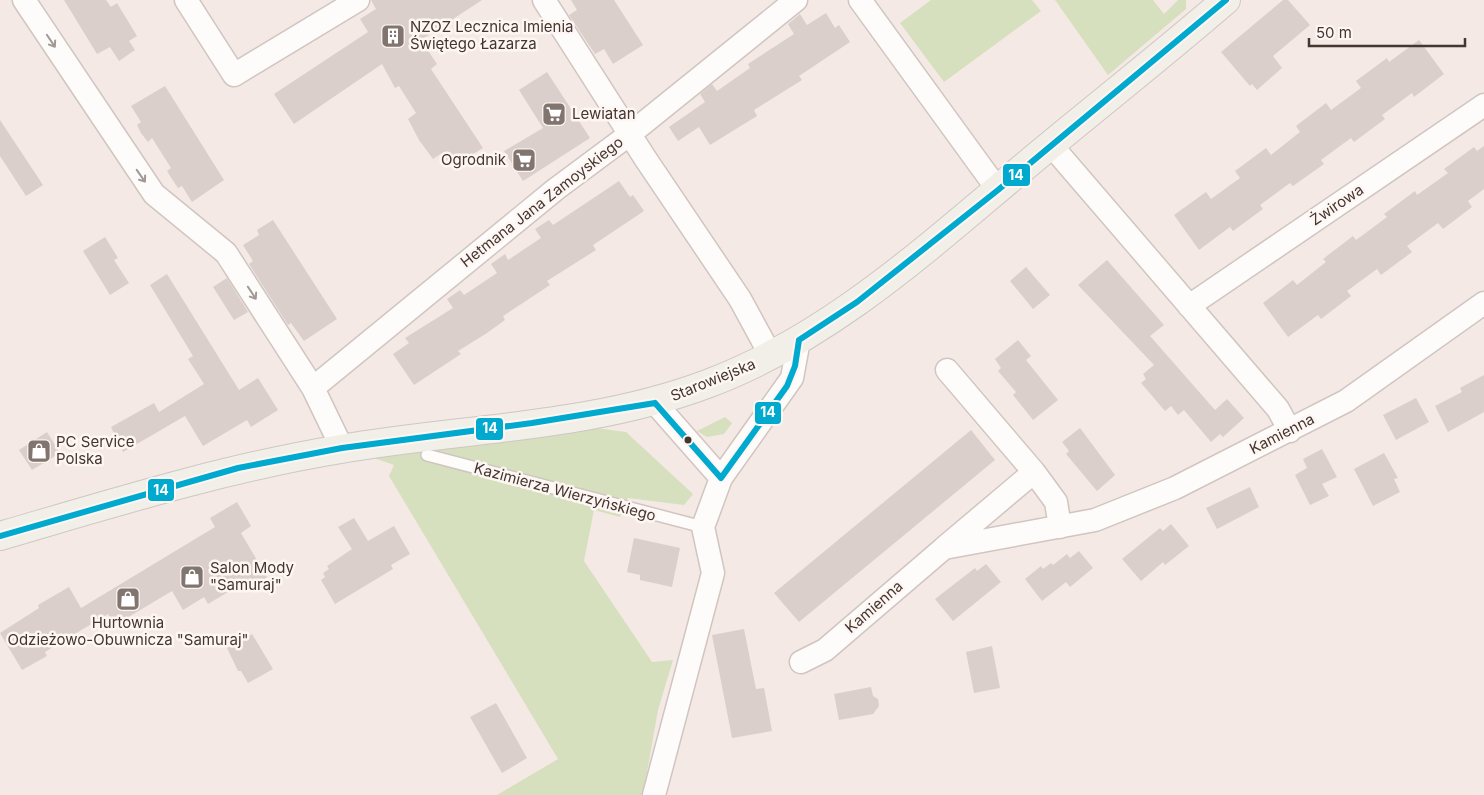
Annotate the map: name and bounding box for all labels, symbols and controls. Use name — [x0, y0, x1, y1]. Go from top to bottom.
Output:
scale bar — [1309, 15, 1465, 47]
place label: NZOZ Lecznica Imienia Świętego Łazarza — [410, 17, 574, 53]
building icon: NZOZ Lecznica Imienia Świętego Łazarza — [380, 23, 406, 49]
text: 50 m — [1316, 23, 1352, 42]
one-way arrow — [47, 33, 57, 47]
supermarket icon: Lewiatan — [541, 101, 567, 127]
place label: Lewiatan — [572, 104, 636, 123]
street label: Hetmana Jana Zamoyskiego — [457, 132, 627, 271]
supermarket icon: Ogrodnik — [511, 147, 537, 173]
place label: Ogrodnik — [441, 150, 507, 169]
line badge: 14 — [1002, 163, 1031, 187]
text: 14 — [1008, 166, 1024, 183]
one-way arrow — [136, 169, 146, 183]
street label: Żwirowa — [1306, 180, 1367, 229]
one-way arrow — [247, 285, 257, 299]
street label: Starowiejska — [668, 354, 758, 405]
line badge: 14 — [754, 401, 782, 425]
text: 14 — [760, 403, 776, 420]
street label: Kamienna — [1246, 409, 1317, 458]
line badge: 14 — [475, 417, 504, 441]
text: 14 — [482, 419, 498, 436]
place label: PC Service Polska — [56, 432, 134, 468]
unlabelled marker — [683, 435, 693, 445]
shop icon: PC Service Polska — [26, 438, 52, 464]
street label: Kazimierza Wierzyńskiego — [472, 458, 658, 525]
line badge: 14 — [147, 478, 175, 502]
text: 14 — [153, 481, 169, 498]
place label: Salon Mody "Samuraj" — [210, 558, 295, 594]
shop icon: Salon Mody "Samuraj" — [179, 564, 205, 590]
street label: Kamienna — [841, 576, 906, 637]
shop icon: Hurtownia Odzieżowo-Obuwnicza "Samuraj" — [115, 586, 141, 612]
place label: Hurtownia Odzieżowo-Obuwnicza "Samuraj" — [7, 613, 249, 649]

